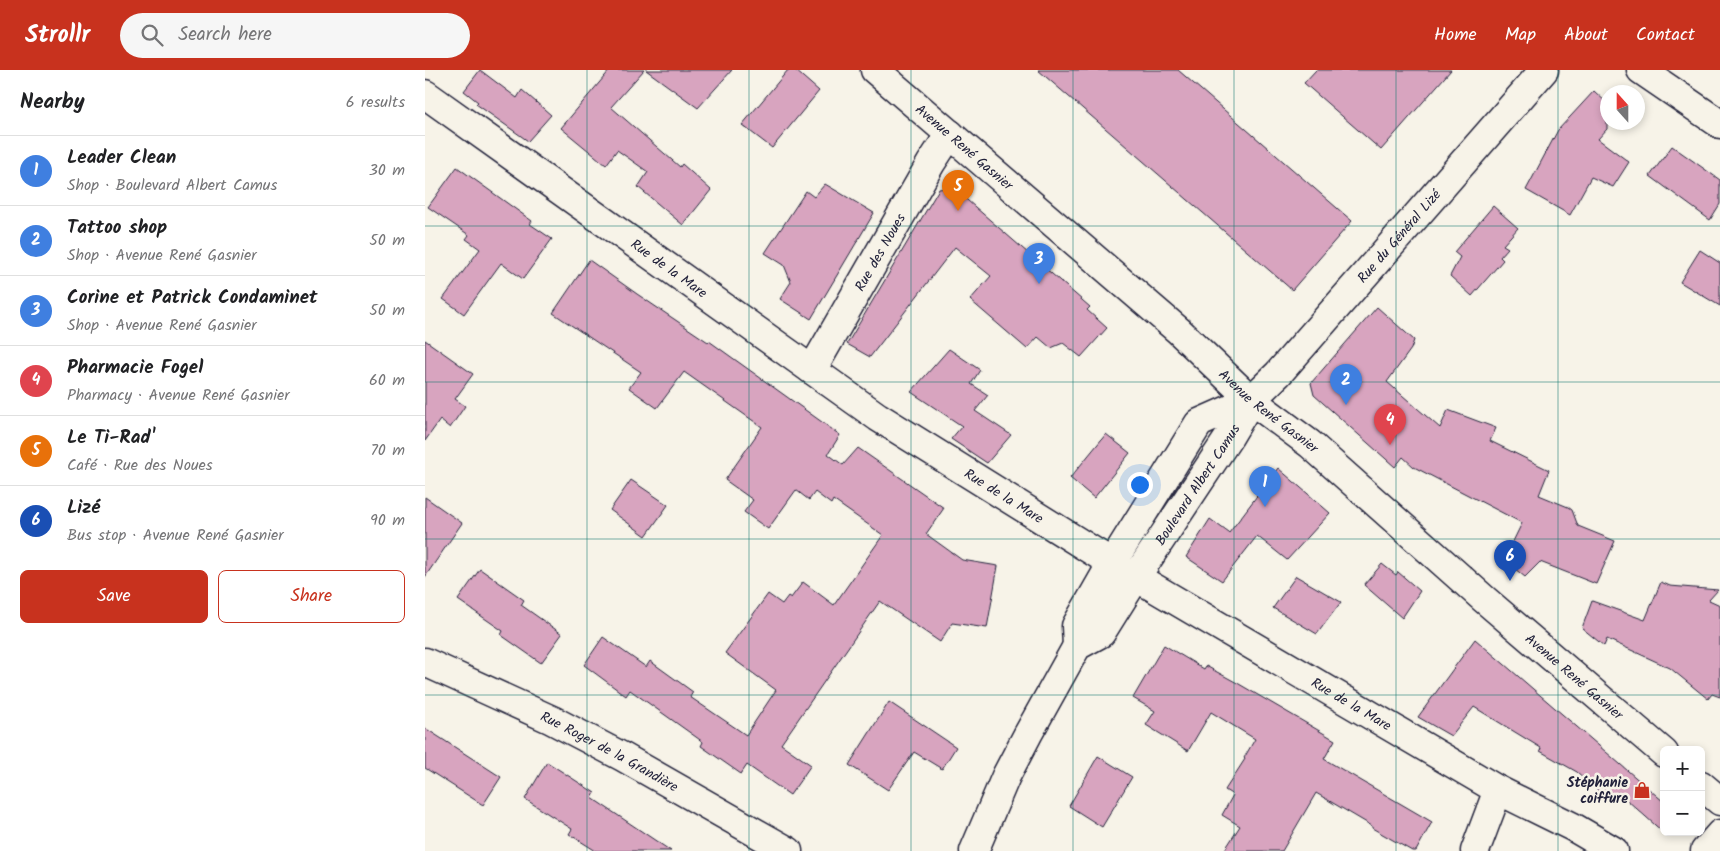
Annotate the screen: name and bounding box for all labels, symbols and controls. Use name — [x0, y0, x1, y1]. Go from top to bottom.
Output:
search box — [120, 13, 470, 58]
text: Strollr — [25, 16, 90, 55]
text: Search here — [178, 20, 272, 50]
icon: search — [138, 21, 166, 49]
text: Home — [1434, 21, 1477, 50]
text: Map — [1505, 21, 1536, 50]
text: About — [1564, 21, 1608, 50]
text: Contact — [1636, 21, 1695, 50]
north arrow — [1600, 85, 1645, 130]
text: Nearby — [20, 86, 85, 119]
text: 6 results — [346, 90, 405, 115]
street label: Avenue René Gasnier — [910, 99, 1019, 197]
text: Leader Clean — [67, 143, 176, 173]
text: 1 — [34, 158, 38, 183]
text: 30 m — [369, 158, 405, 183]
pin: 5 — [942, 170, 974, 211]
text: Shop · Boulevard Albert Camus — [67, 173, 277, 198]
street label: Rue du Général Lizé — [1352, 184, 1447, 288]
street label: Rue des Noues — [850, 210, 912, 296]
text: Tattoo shop — [67, 213, 167, 243]
text: 2 — [31, 228, 41, 253]
text: 50 m — [369, 228, 405, 253]
street label: Rue de la Mare — [626, 234, 712, 304]
text: Shop · Avenue René Gasnier — [67, 243, 257, 268]
pin: 3 — [1023, 243, 1055, 284]
text: Corine et Patrick Condaminet — [67, 283, 318, 313]
text: 3 — [32, 298, 40, 323]
text: 50 m — [369, 298, 405, 323]
text: Shop · Avenue René Gasnier — [67, 313, 257, 338]
text: Pharmacie Fogel — [67, 353, 203, 383]
street label: Avenue René Gasnier — [1213, 364, 1324, 460]
pin: 2 — [1330, 364, 1362, 405]
text: 4 — [32, 368, 40, 393]
text: 60 m — [369, 368, 405, 393]
text: Pharmacy · Avenue René Gasnier — [67, 383, 290, 408]
pin: 4 — [1374, 404, 1406, 445]
street label: Boulevard Albert Camus — [1150, 420, 1246, 550]
text: Le Ti-Rad' — [67, 423, 155, 453]
text: 5 — [32, 438, 40, 463]
text: 70 m — [370, 438, 405, 463]
text: Café · Rue des Noues — [67, 453, 213, 478]
street label: Rue de la Mare — [960, 463, 1048, 530]
pin: 1 — [1249, 466, 1281, 507]
your location — [1127, 472, 1153, 498]
text: Lizé — [67, 493, 100, 523]
text: 6 — [32, 508, 40, 533]
text: 90 m — [370, 508, 405, 533]
text: Bus stop · Avenue René Gasnier — [67, 523, 284, 548]
pin: 6 — [1494, 540, 1526, 581]
button: Save — [20, 570, 208, 623]
button: Share — [218, 570, 405, 623]
street label: Avenue René Gasnier — [1520, 629, 1629, 726]
street label: Rue de la Mare — [1307, 672, 1396, 737]
street label: Rue Roger de la Grandière — [536, 706, 683, 799]
map controls — [1660, 746, 1705, 836]
button: + — [1660, 746, 1705, 791]
place label: Stéphanie coiffure — [1567, 772, 1628, 810]
shop icon: Stéphanie coiffure — [1632, 780, 1652, 800]
button: − — [1660, 791, 1705, 836]

